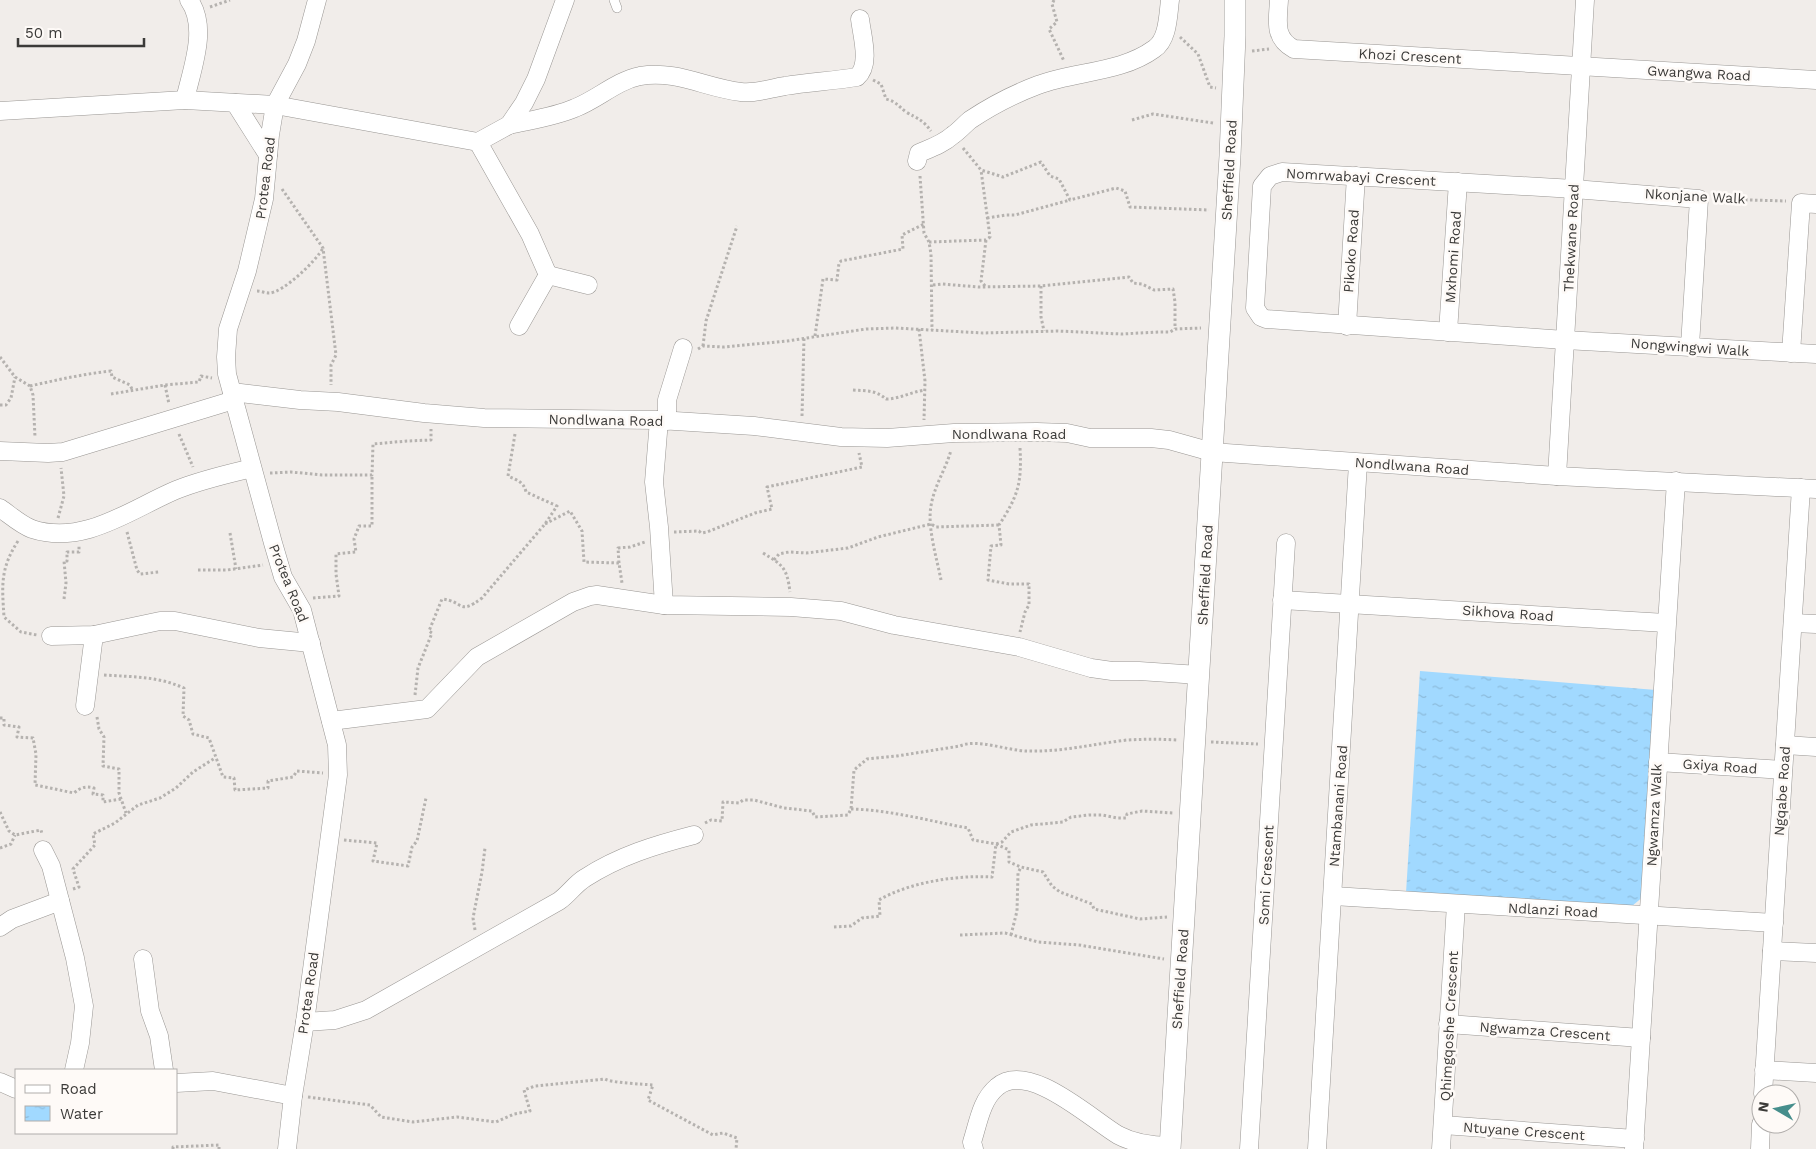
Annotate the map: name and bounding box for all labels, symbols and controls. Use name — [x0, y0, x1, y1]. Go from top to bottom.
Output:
scale bar — [18, 15, 144, 47]
text: 50 m — [25, 24, 62, 42]
street label: Khozi Crescent — [1358, 45, 1462, 67]
street label: Gwangwa Road — [1647, 62, 1751, 84]
street label: Sheffield Road — [1218, 119, 1240, 221]
street label: Protea Road — [252, 136, 278, 220]
street label: Nomrwabayi Crescent — [1286, 165, 1436, 189]
street label: Thekwane Road — [1560, 184, 1582, 292]
street label: Nkonjane Walk — [1644, 185, 1746, 207]
street label: Pikoko Road — [1340, 209, 1362, 293]
street label: Mxhomi Road — [1442, 210, 1464, 304]
street label: Nongwingwi Walk — [1630, 335, 1750, 359]
street label: Nondlwana Road — [548, 411, 664, 429]
street label: Nondlwana Road — [952, 426, 1066, 442]
street label: Nondlwana Road — [1354, 454, 1470, 478]
street label: Sheffield Road — [1194, 524, 1216, 626]
street label: Protea Road — [266, 542, 312, 624]
street label: Sikhova Road — [1462, 602, 1554, 624]
street label: Ntambanani Road — [1326, 745, 1350, 867]
street label: Ngqabe Road — [1771, 746, 1793, 836]
street label: Gxiya Road — [1682, 755, 1758, 777]
street label: Ngwamza Walk — [1643, 763, 1665, 867]
street label: Somi Crescent — [1255, 824, 1277, 925]
street label: Ndlanzi Road — [1508, 900, 1598, 920]
street label: Sheffield Road — [1169, 928, 1191, 1030]
street label: Qhimgqoshe Crescent — [1437, 950, 1461, 1102]
street label: Protea Road — [294, 951, 322, 1035]
street label: Ngwamza Crescent — [1479, 1018, 1611, 1044]
legend — [15, 1069, 178, 1134]
text: Road — [60, 1080, 97, 1098]
north arrow — [1751, 1084, 1801, 1134]
text: N — [1754, 1101, 1772, 1113]
text: Water — [60, 1105, 103, 1123]
street label: Ntuyane Crescent — [1463, 1119, 1586, 1143]

